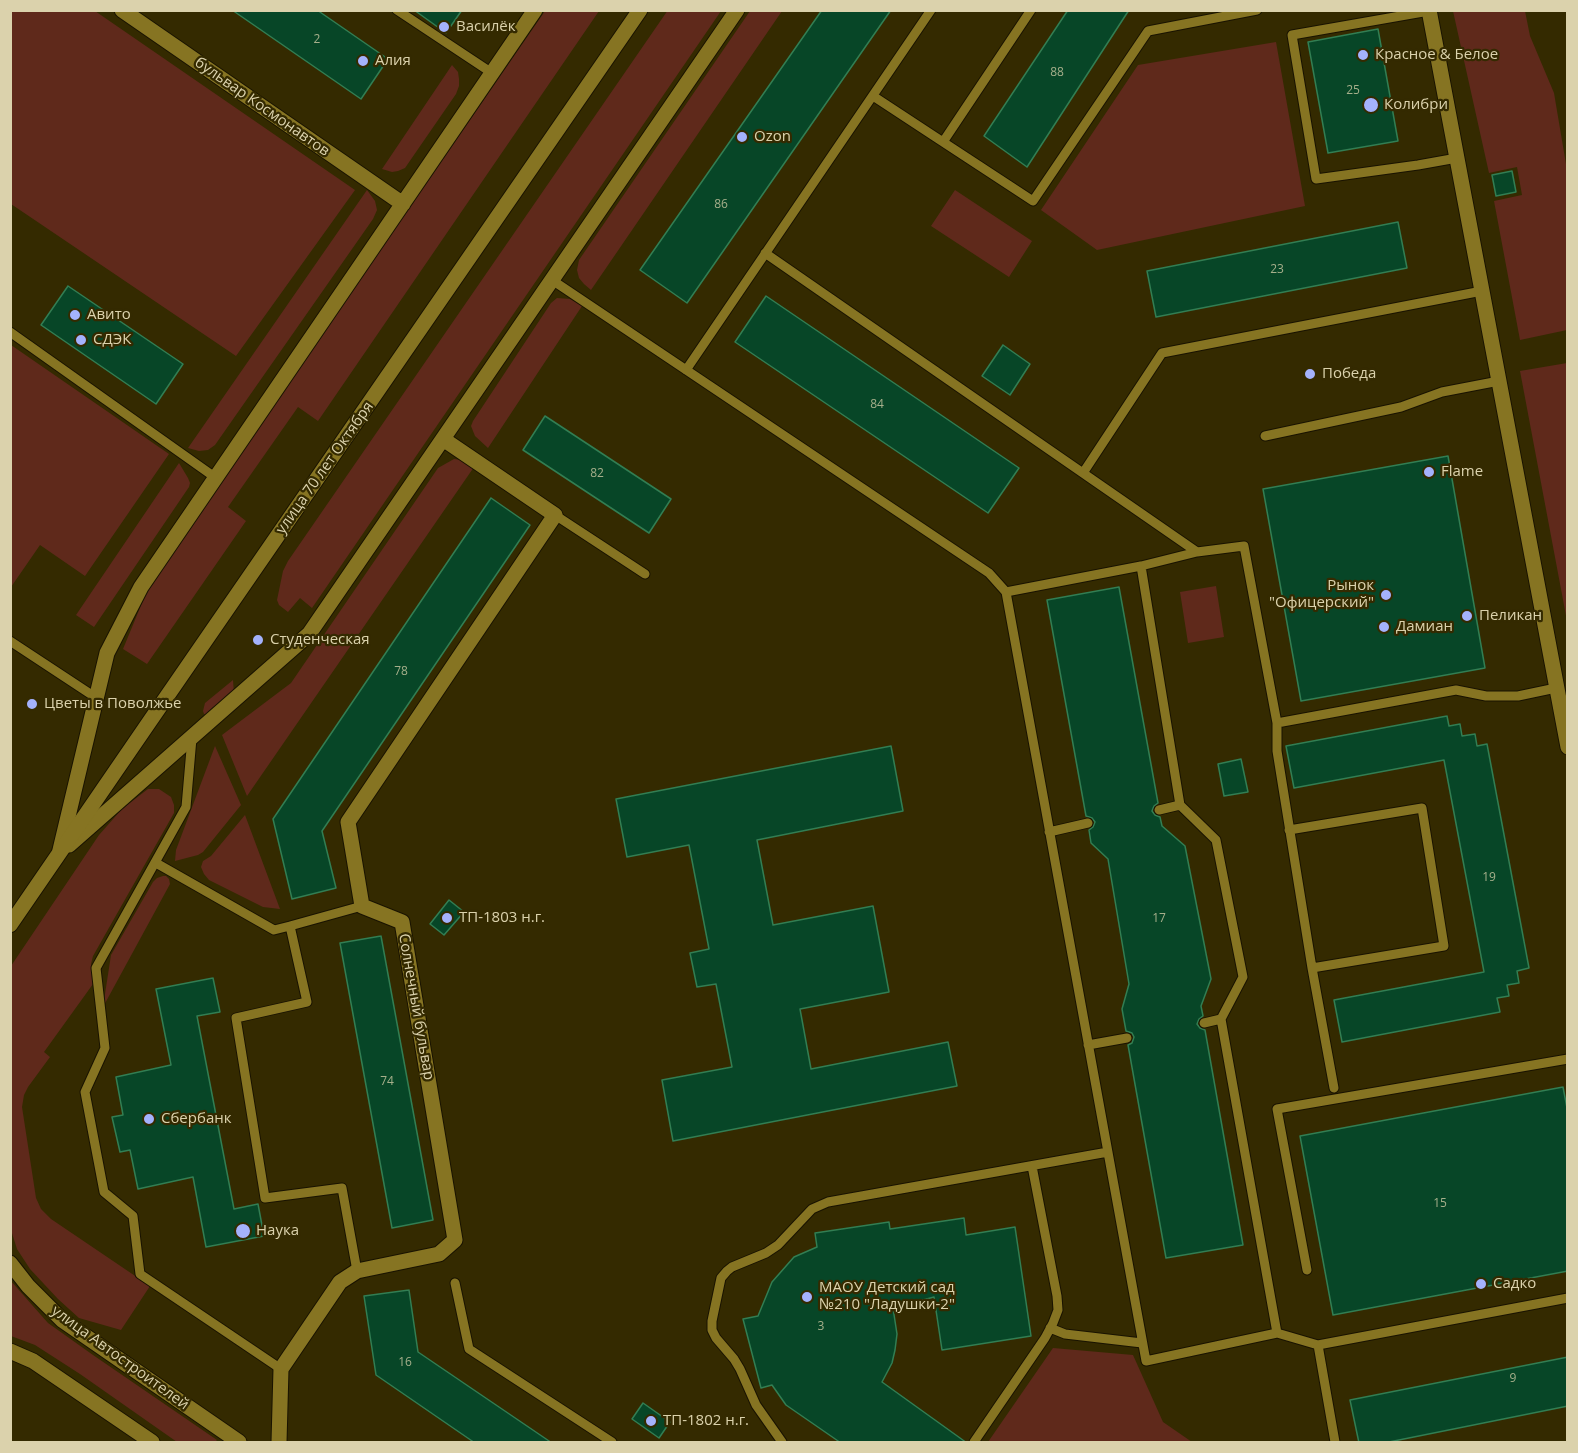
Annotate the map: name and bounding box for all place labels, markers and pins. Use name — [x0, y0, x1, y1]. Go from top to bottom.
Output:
place label: Василёк — [456, 18, 516, 36]
marker: Василёк — [437, 20, 451, 34]
place label: Красное & Белое — [1375, 46, 1498, 64]
marker: Красное & Белое — [1356, 48, 1370, 62]
place label: Алия — [375, 52, 411, 70]
marker: Алия — [356, 54, 370, 68]
marker: Колибри — [1362, 96, 1380, 114]
place label: Колибри — [1384, 96, 1448, 114]
place label: Ozon — [754, 128, 791, 146]
marker: Ozon — [735, 130, 749, 144]
place label: Авито — [87, 306, 131, 324]
marker: Авито — [68, 308, 82, 322]
place label: СДЭК — [93, 331, 131, 349]
marker: СДЭК — [74, 333, 88, 347]
place label: Победа — [1322, 365, 1376, 383]
marker: Победа — [1303, 367, 1317, 381]
place label: Flame — [1441, 463, 1483, 481]
marker: Flame — [1422, 465, 1436, 479]
place label: Рынок "Офицерский" — [1269, 577, 1374, 612]
marker: Рынок "Офицерский" — [1379, 588, 1393, 602]
place label: Пеликан — [1479, 607, 1542, 625]
marker: Пеликан — [1460, 609, 1474, 623]
place label: Дамиан — [1396, 618, 1453, 636]
marker: Дамиан — [1377, 620, 1391, 634]
place label: Студенческая — [270, 631, 370, 649]
marker: Студенческая — [251, 633, 265, 647]
place label: Цветы в Поволжье — [44, 695, 182, 713]
marker: Цветы в Поволжье — [25, 697, 39, 711]
place label: ТП-1803 н.г. — [459, 909, 545, 927]
marker: ТП-1803 н.г. — [440, 911, 454, 925]
place label: Сбербанк — [161, 1110, 231, 1128]
marker: Сбербанк — [142, 1112, 156, 1126]
marker: Наука — [234, 1222, 252, 1240]
place label: Наука — [256, 1222, 299, 1240]
place label: Садко — [1493, 1275, 1536, 1293]
marker: Садко — [1474, 1277, 1488, 1291]
place label: МАОУ Детский сад №210 "Ладушки-2" — [819, 1279, 955, 1314]
marker: МАОУ Детский сад №210 "Ладушки-2" — [800, 1290, 814, 1304]
place label: ТП-1802 н.г. — [663, 1412, 749, 1430]
marker: ТП-1802 н.г. — [644, 1414, 658, 1428]

